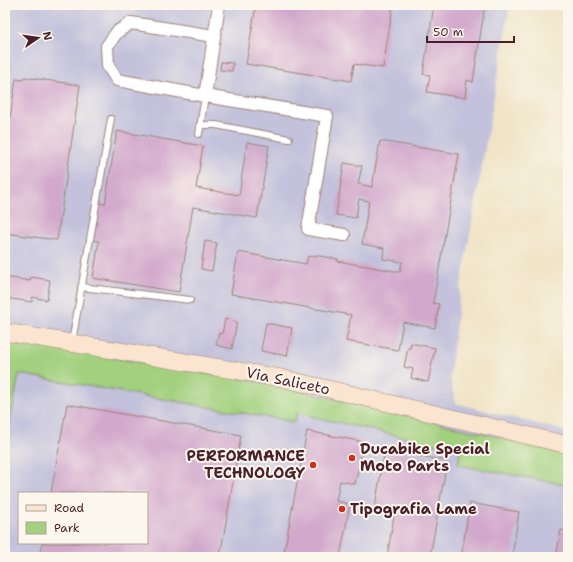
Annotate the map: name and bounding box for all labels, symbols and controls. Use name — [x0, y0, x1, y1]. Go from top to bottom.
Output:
north arrow — [18, 18, 58, 58]
scale bar — [427, 18, 514, 44]
text: 50 m — [433, 24, 463, 40]
text: N — [39, 30, 56, 42]
street label: Via Saliceto — [244, 362, 332, 400]
place label: Ducabike Special Moto Parts — [360, 439, 490, 476]
place label: PERFORMANCE TECHNOLOGY — [186, 446, 306, 483]
marker: Ducabike Special Moto Parts — [347, 453, 357, 463]
marker: PERFORMANCE TECHNOLOGY — [308, 460, 318, 470]
legend — [18, 492, 148, 544]
place label: Tipografia Lame — [350, 499, 477, 519]
text: Road — [54, 500, 85, 516]
marker: Tipografia Lame — [337, 504, 347, 514]
text: Park — [54, 520, 80, 536]

